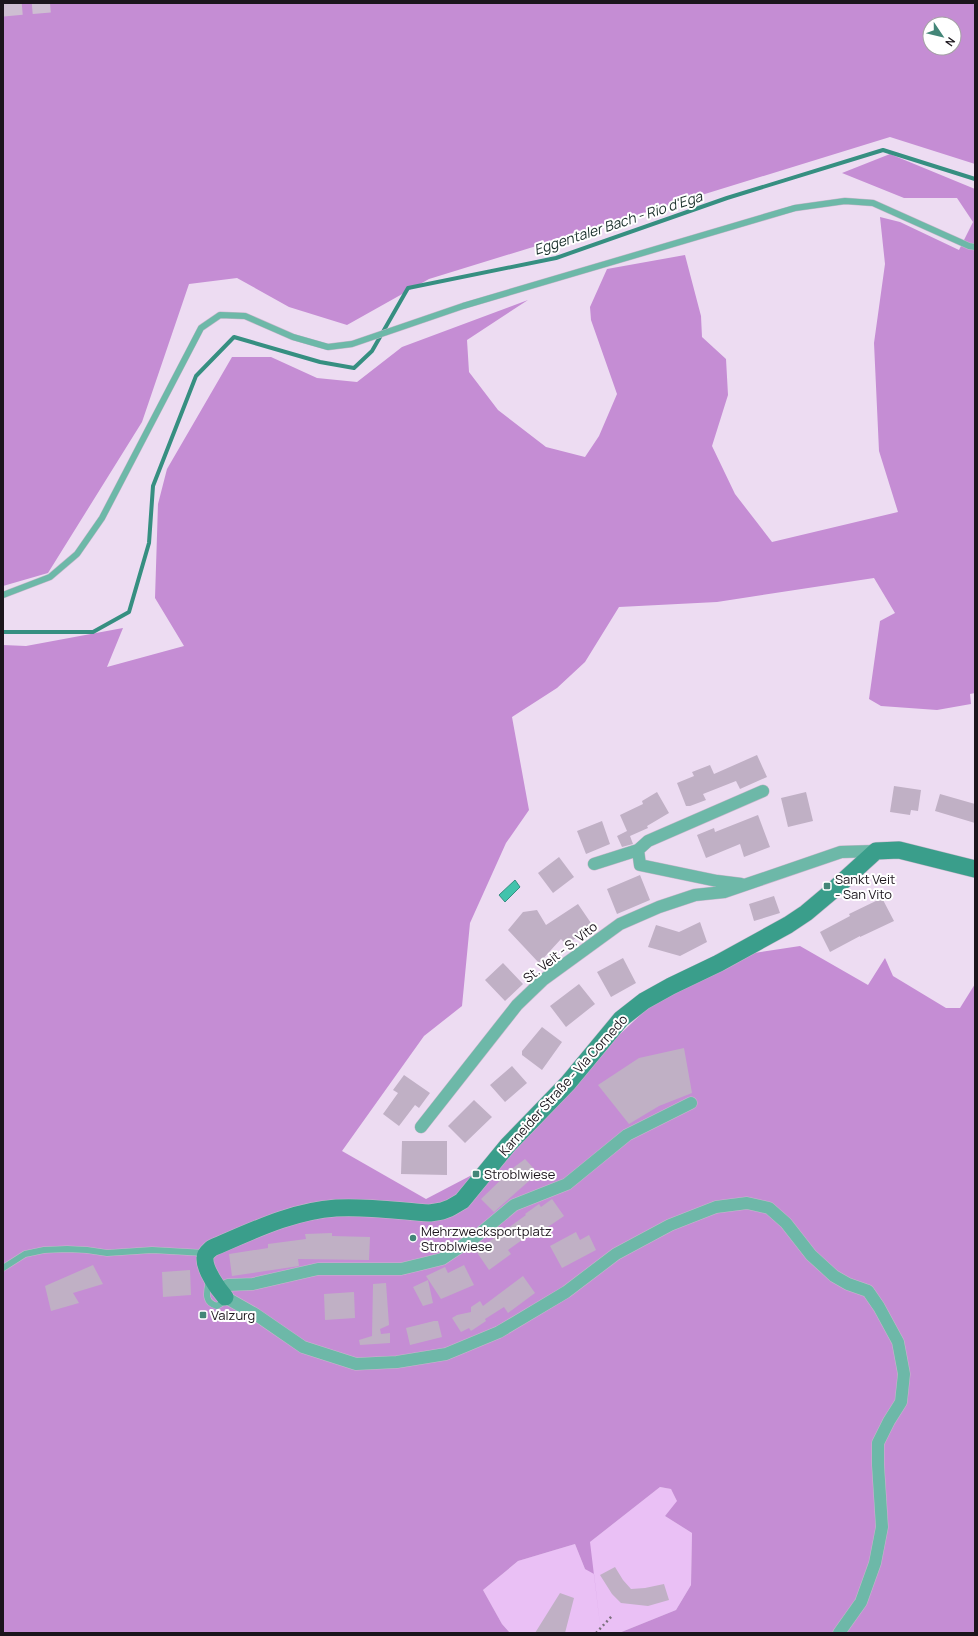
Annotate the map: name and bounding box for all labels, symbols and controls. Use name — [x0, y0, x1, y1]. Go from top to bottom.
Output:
north arrow — [922, 16, 962, 56]
text: N — [942, 34, 959, 50]
water label: Eggentaler Bach - Rio d'Ega — [531, 186, 706, 259]
place label: Sankt Veit - San Vito — [835, 870, 895, 903]
marker: Sankt Veit - San Vito — [822, 881, 832, 891]
street label: St. Veit - S. Vito — [519, 917, 601, 987]
street label: Karneider Straße - Via Cornedo — [495, 1010, 632, 1159]
place label: Stroblwiese — [484, 1165, 556, 1183]
marker: Stroblwiese — [471, 1169, 481, 1179]
place label: Mehrzwecksportplatz Stroblwiese — [421, 1222, 552, 1255]
marker: Mehrzwecksportplatz Stroblwiese — [408, 1233, 418, 1243]
place label: Valzurg — [211, 1306, 255, 1324]
marker: Valzurg — [198, 1310, 208, 1320]

